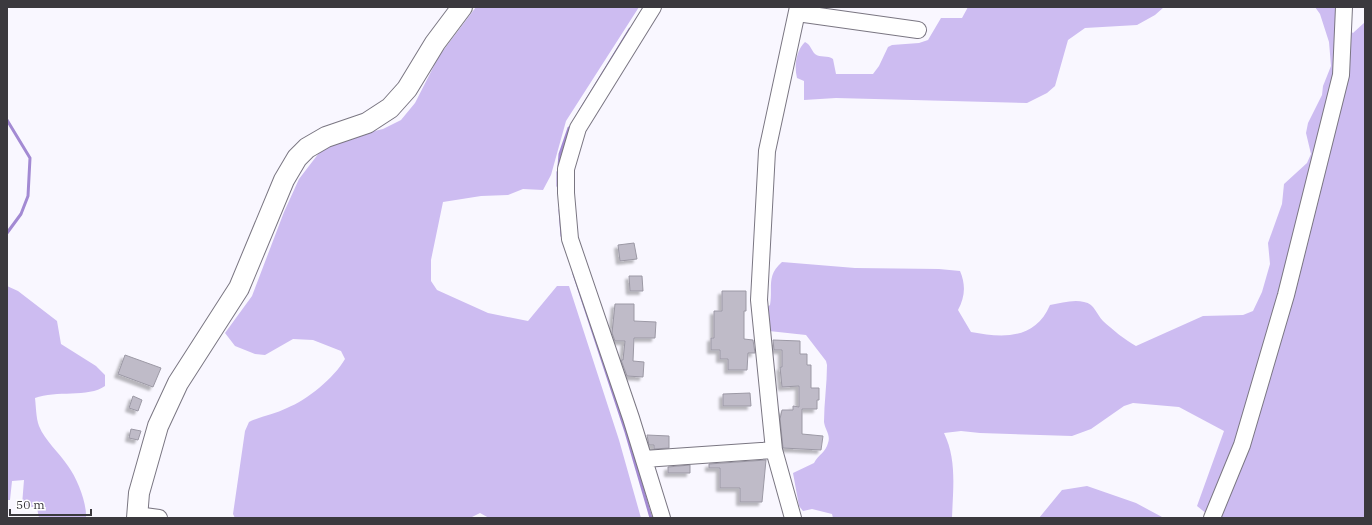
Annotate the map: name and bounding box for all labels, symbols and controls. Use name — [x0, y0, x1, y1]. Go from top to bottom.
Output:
scale bar — [10, 491, 91, 517]
text: 50 m — [16, 497, 45, 512]

